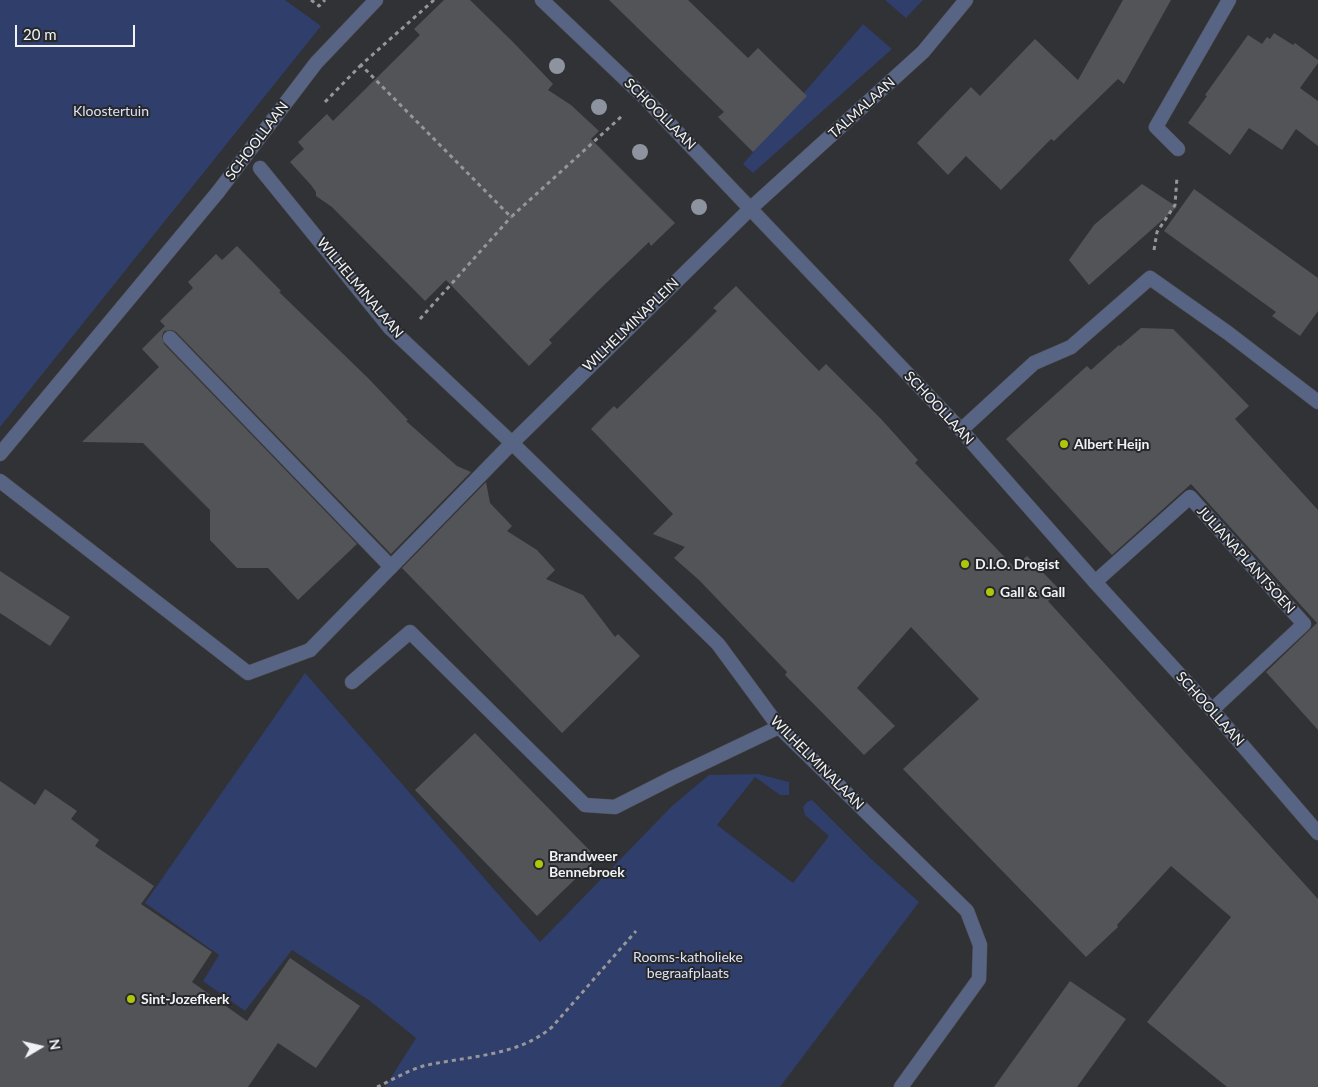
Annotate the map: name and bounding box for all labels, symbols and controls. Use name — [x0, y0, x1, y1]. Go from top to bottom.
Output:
scale bar — [18, 15, 138, 47]
text: 20 m — [23, 25, 57, 43]
street label: TALMALAAN — [825, 74, 899, 142]
street label: SCHOOLLAAN — [621, 75, 699, 153]
street label: SCHOOLLAAN — [222, 98, 292, 184]
park label: Kloostertuin — [73, 103, 149, 119]
street label: WILHELMINALAAN — [313, 235, 407, 341]
street label: WILHELMINAPLEIN — [580, 275, 682, 375]
street label: SCHOOLLAAN — [901, 368, 977, 448]
place label: Albert Heijn — [1074, 436, 1149, 452]
marker: Albert Heijn — [1058, 438, 1070, 450]
street label: JULIANAPLANTSOEN — [1193, 503, 1299, 617]
place label: D.I.O. Drogist — [975, 556, 1060, 572]
marker: D.I.O. Drogist — [959, 558, 971, 570]
place label: Gall & Gall — [1000, 584, 1065, 600]
marker: Gall & Gall — [984, 586, 996, 598]
street label: SCHOOLLAAN — [1172, 668, 1248, 750]
street label: WILHELMINALAAN — [767, 713, 867, 813]
place label: Brandweer Bennebroek — [549, 848, 625, 880]
marker: Brandweer Bennebroek — [533, 858, 545, 870]
park label: Rooms-katholieke begraafplaats — [633, 949, 743, 982]
place label: Sint-Jozefkerk — [141, 991, 230, 1007]
marker: Sint-Jozefkerk — [125, 993, 137, 1005]
north arrow — [15, 1022, 65, 1072]
text: N — [46, 1038, 65, 1051]

